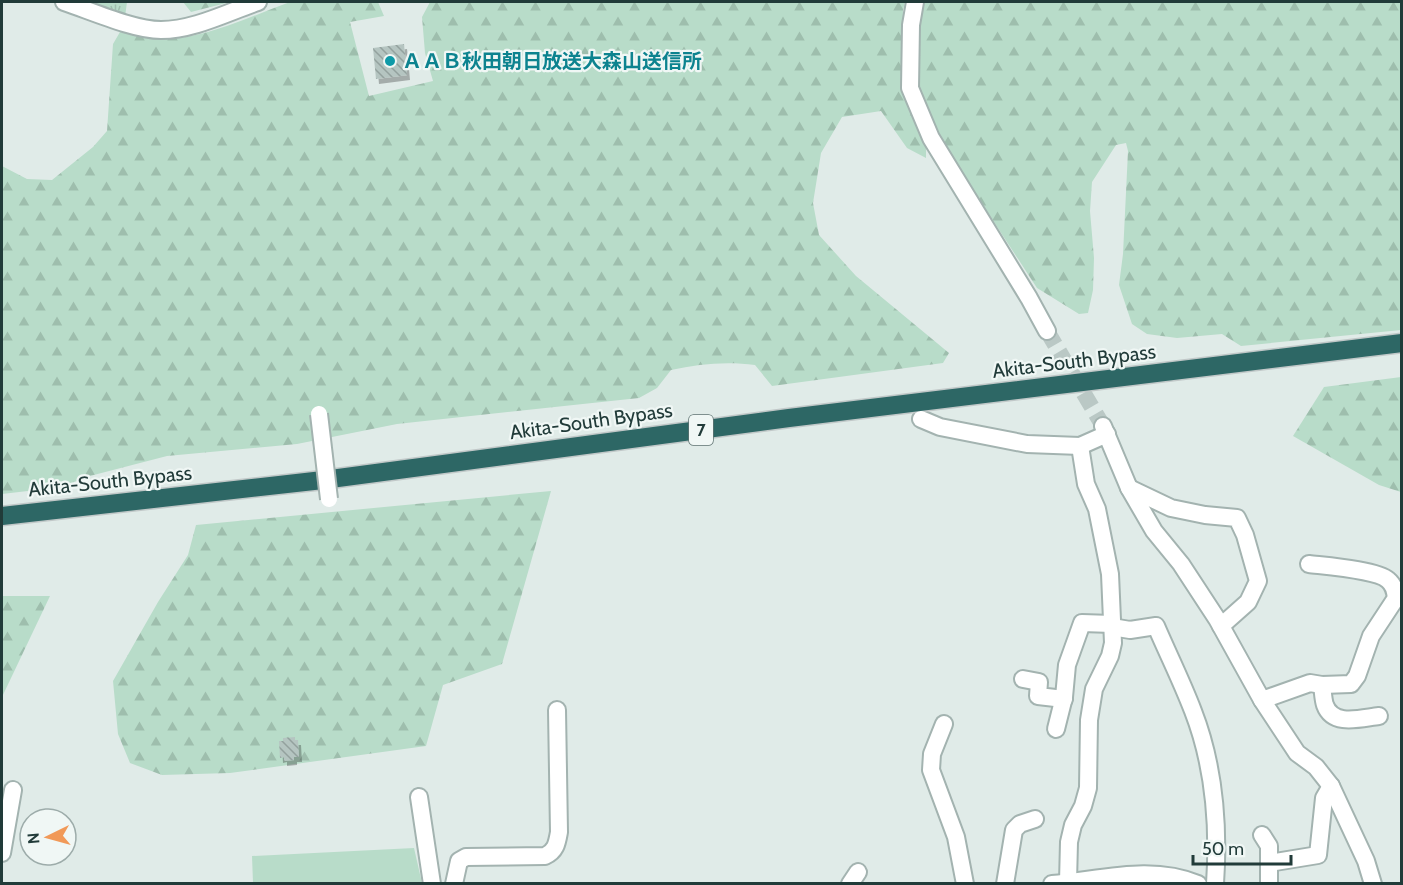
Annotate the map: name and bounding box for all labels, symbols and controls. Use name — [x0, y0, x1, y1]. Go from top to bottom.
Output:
place label: ＡＡＢ秋田朝日放送大森山送信所 — [402, 49, 702, 73]
marker: ＡＡＢ秋田朝日放送大森山送信所 — [383, 54, 397, 68]
street label: Akita-South Bypass — [991, 339, 1157, 383]
street label: Akita-South Bypass — [508, 398, 674, 444]
road number: 7 — [689, 415, 713, 445]
street label: Akita-South Bypass — [27, 460, 193, 502]
north arrow — [18, 807, 78, 867]
scale bar — [1193, 828, 1290, 866]
text: N — [24, 832, 44, 845]
text: 50 m — [1202, 838, 1244, 860]

